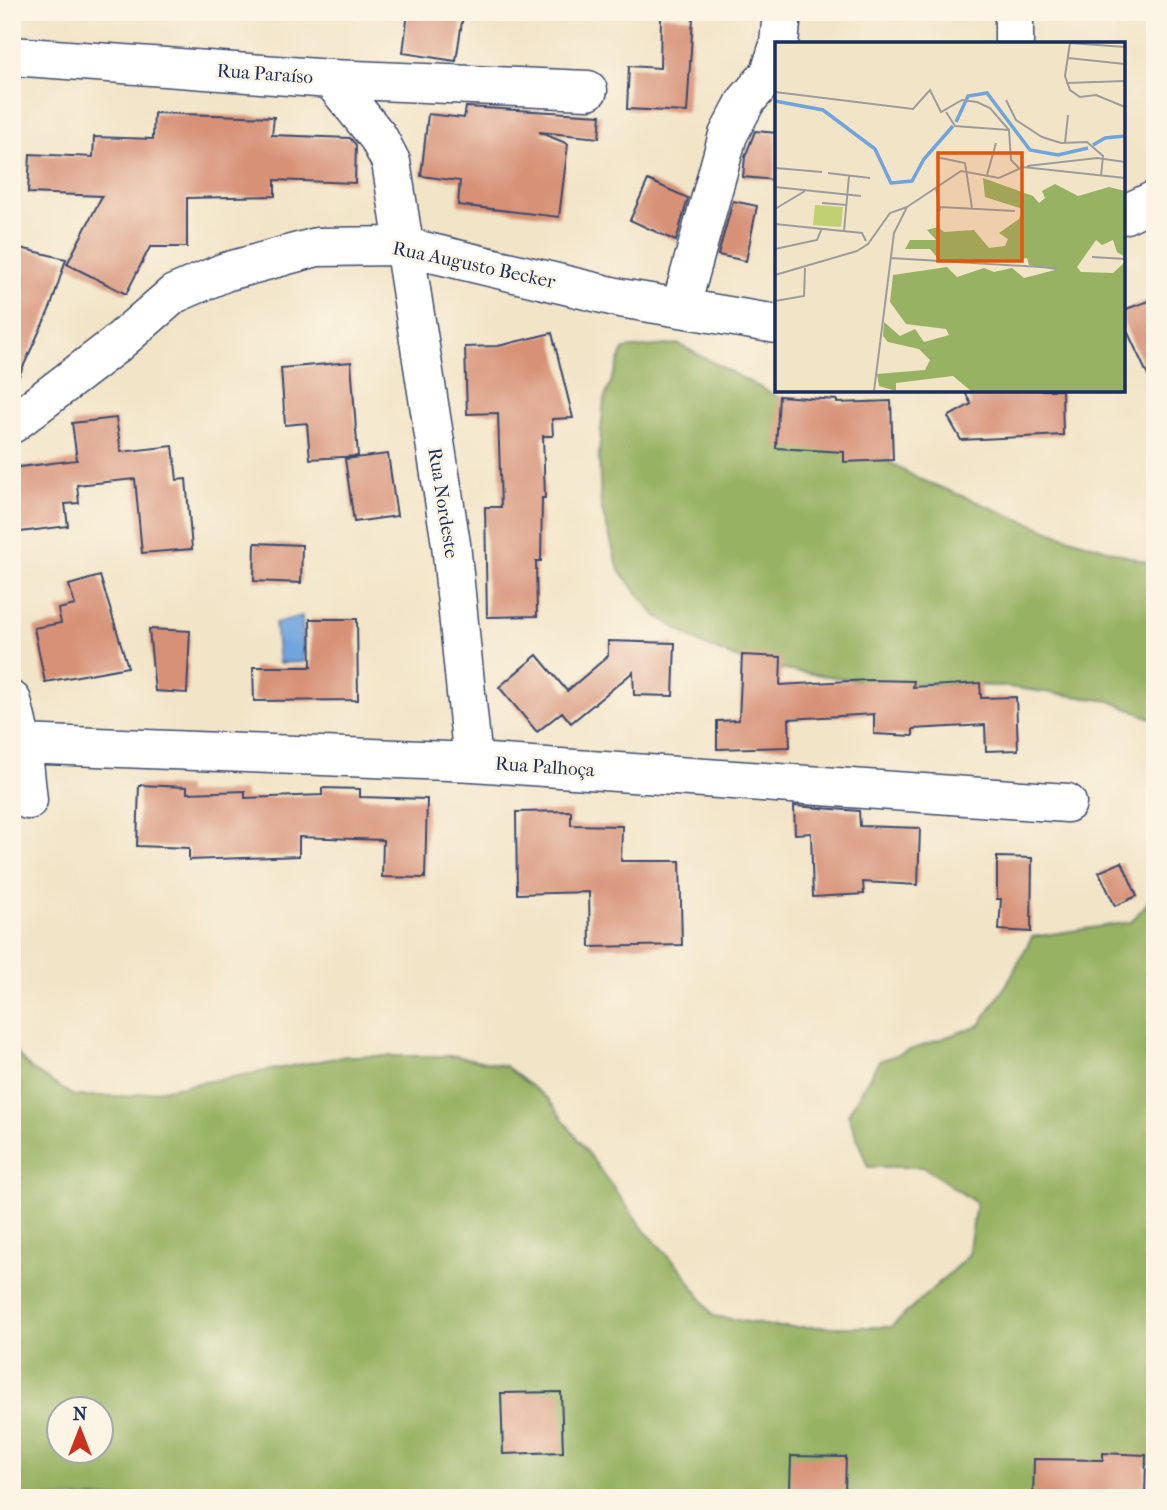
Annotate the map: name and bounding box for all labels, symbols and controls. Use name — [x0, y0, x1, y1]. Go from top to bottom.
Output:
inset map — [775, 42, 1125, 392]
street label: Rua Paraíso — [216, 60, 314, 88]
street label: Rua Augusto Becker — [391, 237, 558, 293]
street label: Rua Nordeste — [423, 446, 463, 560]
street label: Rua Palhoça — [494, 753, 596, 781]
north arrow — [46, 1394, 116, 1464]
text: N — [73, 1403, 88, 1425]

